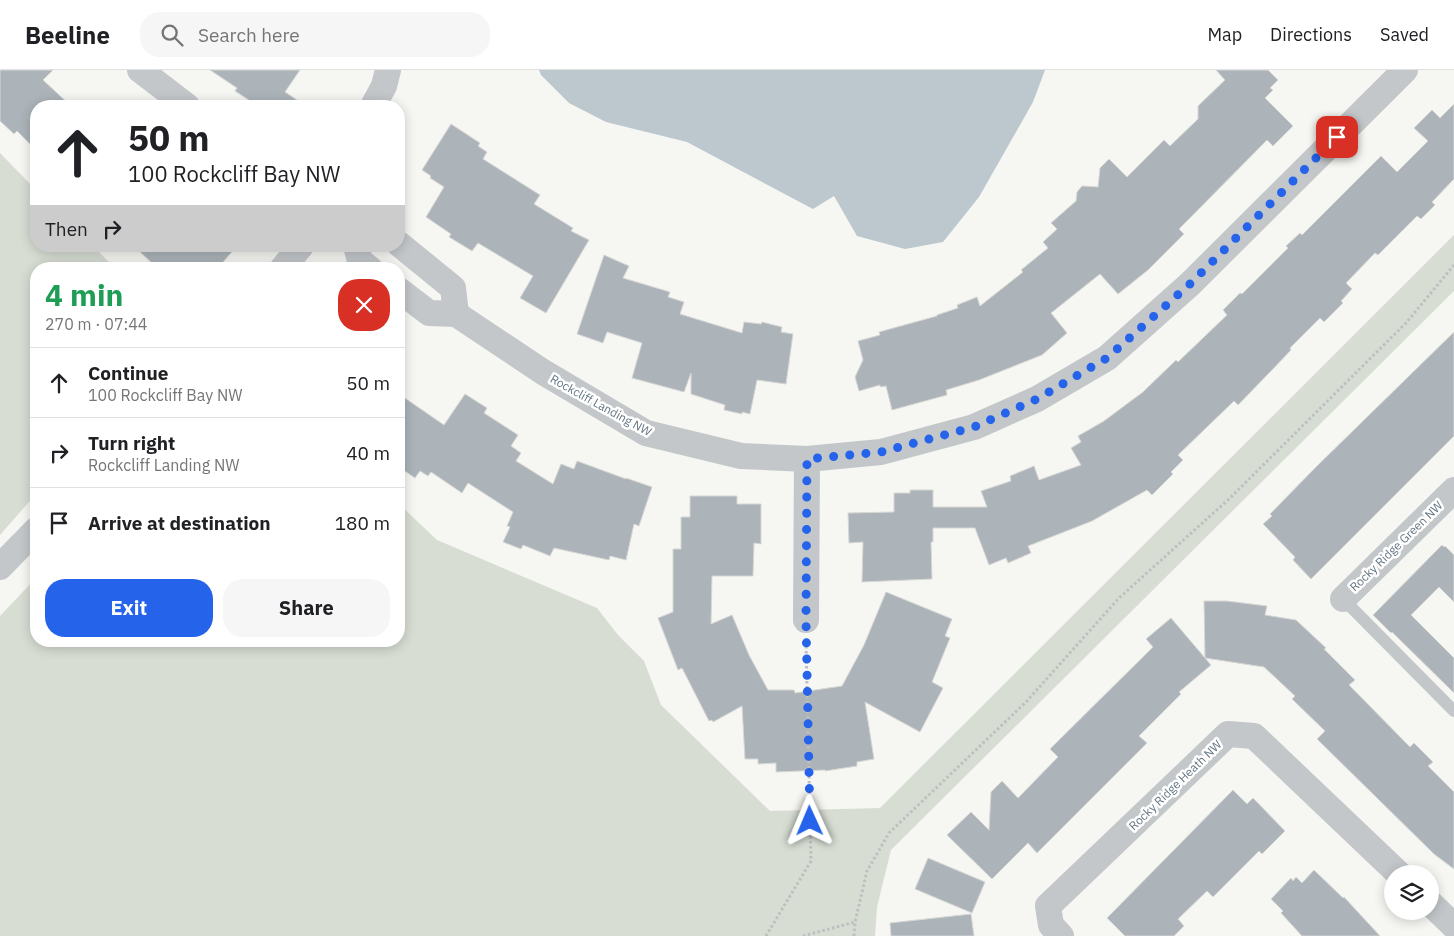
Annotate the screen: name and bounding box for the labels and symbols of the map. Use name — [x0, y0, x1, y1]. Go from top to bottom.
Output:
pin — [1316, 116, 1358, 158]
street label: Rockcliff Landing NW — [548, 371, 655, 439]
street label: Rocky Ridge Green NW — [1346, 498, 1446, 594]
street label: Rocky Ridge Heath NW — [1125, 737, 1225, 833]
position arrow — [783, 794, 835, 846]

